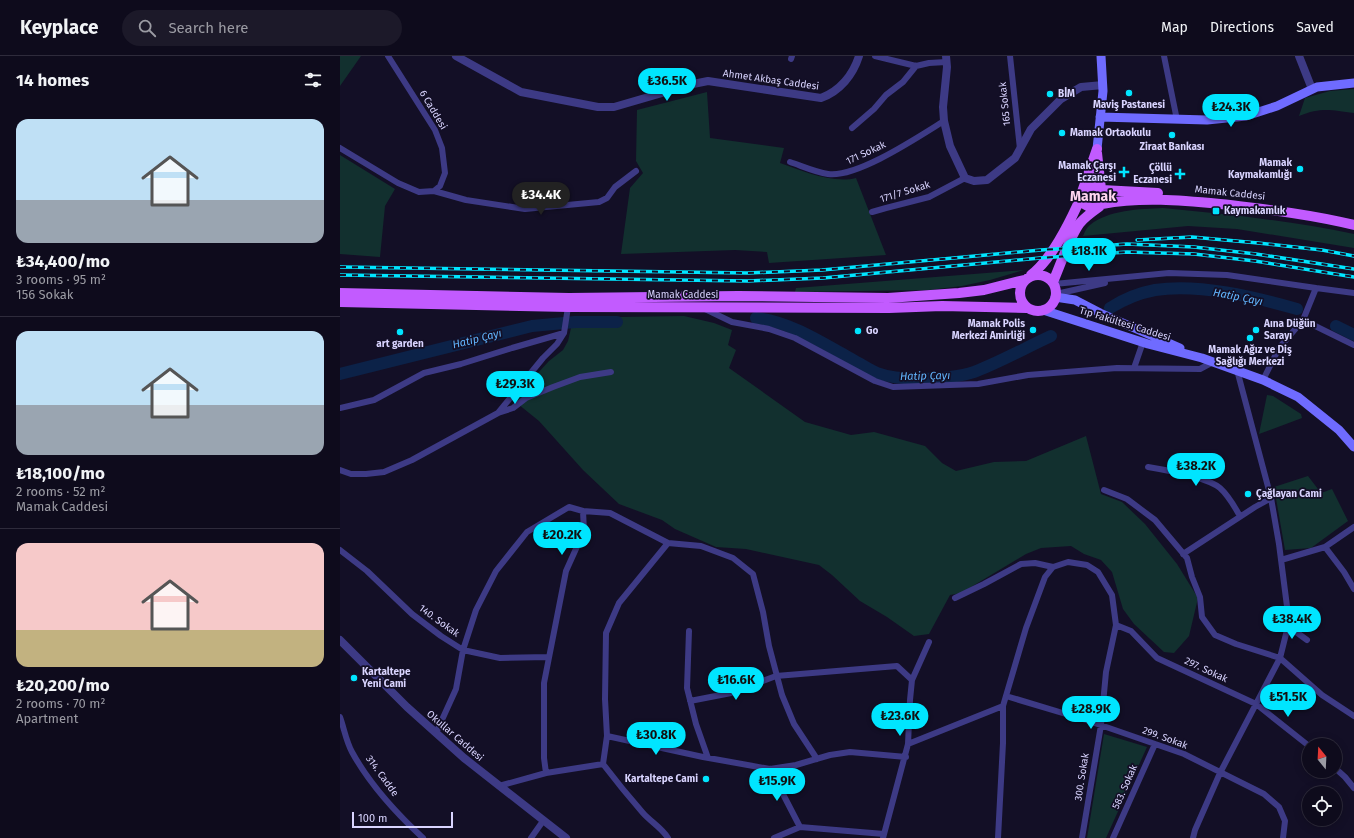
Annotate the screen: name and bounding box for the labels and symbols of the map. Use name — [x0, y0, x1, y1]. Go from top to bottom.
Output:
street label: Ahmet Akbaş Caddesi — [722, 67, 820, 93]
pin: ₺36.5K — [634, 68, 700, 102]
street label: 165 Sokak — [997, 81, 1013, 127]
place label: BİM — [1058, 87, 1075, 100]
street label: 6 Caddesi — [417, 88, 450, 132]
marker: Maviş Pastanesi — [1124, 88, 1134, 98]
marker: BİM — [1045, 89, 1055, 99]
pin: ₺24.3K — [1198, 94, 1264, 128]
place label: Maviş Pastanesi — [1093, 99, 1165, 111]
place label: Mamak Ortaokulu — [1070, 127, 1151, 139]
marker: Mamak Ortaokulu — [1057, 128, 1067, 138]
marker: Ziraat Bankası — [1167, 130, 1177, 140]
street label: 171 Sokak — [844, 138, 889, 167]
place label: Ziraat Bankası — [1140, 141, 1205, 153]
place label: Mamak Kaymakamlığı — [1228, 157, 1292, 181]
place label: Mamak Çarşı Eczanesi — [1058, 160, 1116, 184]
place label: Çöllü Eczanesi — [1133, 162, 1172, 186]
marker: Mamak Kaymakamlığı — [1295, 164, 1305, 174]
marker: Mamak Çarşı Eczanesi — [1119, 167, 1129, 177]
marker: Çöllü Eczanesi — [1175, 169, 1185, 179]
street label: 171/7 Sokak — [878, 178, 932, 205]
pin: ₺34.4K — [508, 182, 574, 216]
street label: Mamak Caddesi — [1194, 183, 1266, 203]
district label: Mamak — [1070, 188, 1116, 205]
place label: Kaymakamlık — [1224, 205, 1286, 217]
marker: Kaymakamlık — [1211, 206, 1221, 216]
pin: ₺18.1K — [1056, 238, 1122, 272]
water label: Hatip Çayı — [1212, 286, 1264, 308]
street label: Mamak Caddesi — [648, 289, 719, 301]
street label: Tıp Fakültesi Caddesi — [1078, 304, 1172, 344]
place label: Mamak Polis Merkezi Amirliği — [952, 318, 1025, 342]
place label: Aına Düğün Sarayı — [1263, 318, 1316, 342]
place label: Go — [866, 325, 878, 337]
marker: Mamak Polis Merkezi Amirliği — [1028, 325, 1038, 335]
marker: Aına Düğün Sarayı — [1251, 325, 1261, 335]
marker: Go — [853, 326, 863, 336]
marker: art garden — [395, 327, 405, 337]
water label: Hatip Çayı — [451, 327, 503, 351]
marker: Mamak Ağız ve Diş Sağlığı Merkezi — [1245, 333, 1255, 343]
place label: art garden — [376, 338, 424, 350]
place label: Mamak Ağız ve Diş Sağlığı Merkezi — [1208, 344, 1292, 368]
water label: Hatip Çayı — [900, 369, 950, 383]
pin: ₺29.3K — [482, 371, 548, 405]
pin: ₺38.2K — [1163, 453, 1229, 487]
place label: Çağlayan Cami — [1256, 488, 1322, 500]
marker: Çağlayan Cami — [1243, 489, 1253, 499]
pin: ₺20.2K — [529, 522, 595, 556]
street label: 140. Sokak — [416, 602, 462, 640]
pin: ₺38.4K — [1259, 606, 1325, 640]
street label: 297. Sokak — [1182, 655, 1230, 686]
place label: Kartaltepe Yeni Cami — [361, 666, 411, 690]
pin: ₺16.6K — [703, 667, 769, 701]
marker: Kartaltepe Yeni Cami — [349, 673, 359, 683]
pin: ₺51.5K — [1255, 684, 1321, 718]
pin: ₺28.9K — [1058, 696, 1124, 730]
pin: ₺23.6K — [867, 703, 933, 737]
street label: Okullar Caddesi — [424, 708, 486, 764]
pin: ₺30.8K — [623, 722, 689, 756]
street label: 299. Sokak — [1141, 724, 1190, 752]
north arrow — [1302, 738, 1342, 778]
street label: 300. Sokak — [1072, 751, 1092, 802]
street label: 314. Cadde — [363, 753, 401, 799]
street label: 583. Sokak — [1110, 762, 1140, 811]
pin: ₺15.9K — [744, 768, 810, 802]
place label: Kartaltepe Cami — [625, 773, 698, 785]
marker: Kartaltepe Cami — [701, 774, 711, 784]
scale bar — [352, 810, 453, 829]

